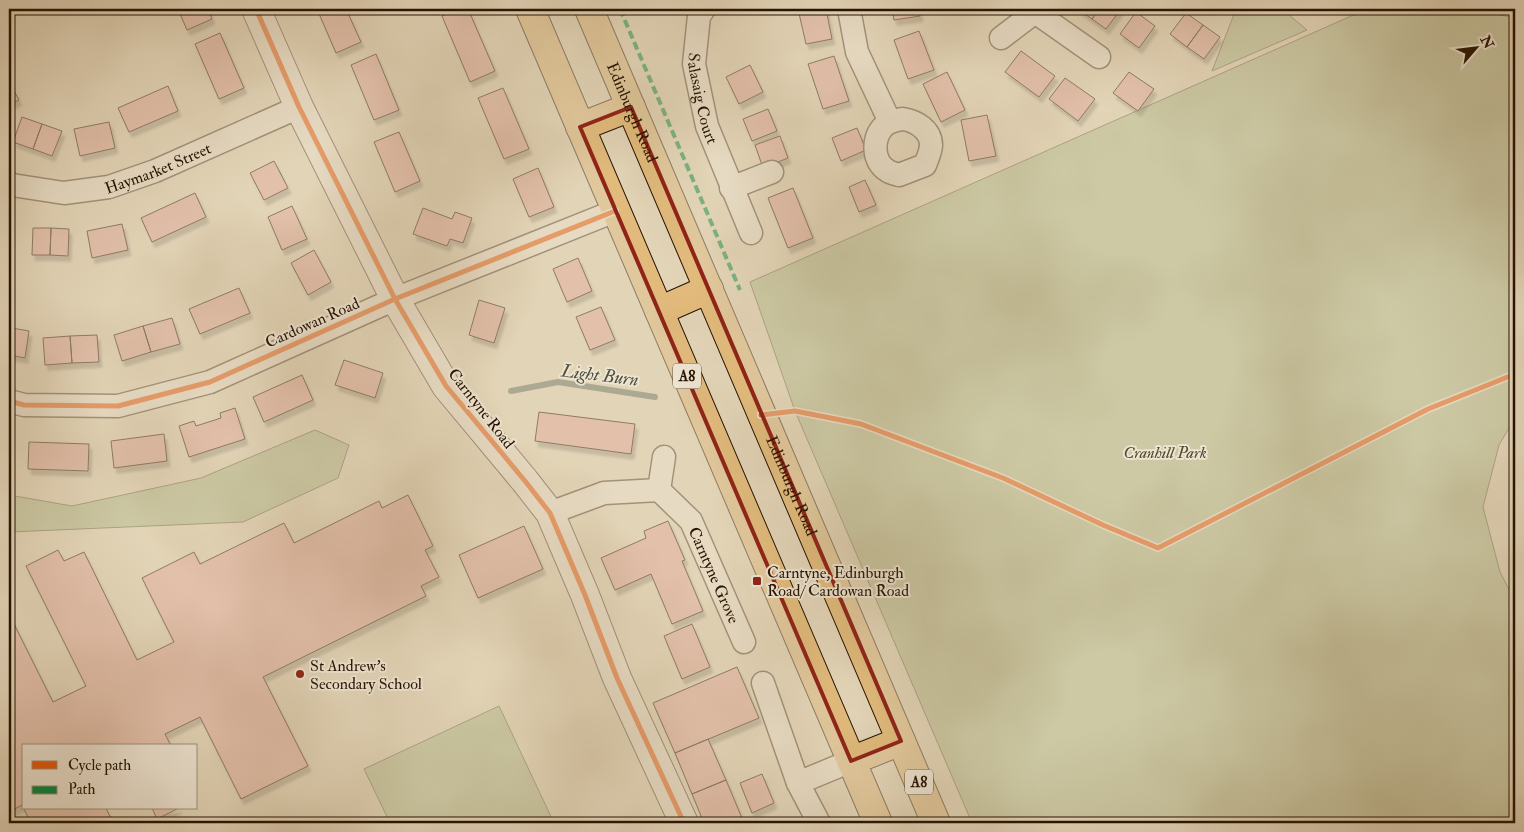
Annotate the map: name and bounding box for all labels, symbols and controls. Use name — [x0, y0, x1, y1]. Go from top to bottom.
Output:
north arrow — [1452, 22, 1502, 72]
text: N — [1476, 32, 1498, 52]
street label: Salasaig Court — [683, 52, 722, 147]
street label: Edinburgh Road — [602, 59, 662, 166]
street label: Haymarket Street — [102, 138, 214, 199]
street label: Cardowan Road — [262, 293, 363, 353]
water label: Light Burn — [559, 359, 640, 392]
road number: A8 — [673, 364, 701, 388]
street label: Carntyne Road — [444, 365, 519, 453]
street label: Edinburgh Road — [761, 433, 821, 539]
park label: Cranhill Park — [1123, 443, 1207, 463]
street label: Carntyne Grove — [684, 524, 744, 627]
place label: Carntyne, Edinburgh Road/ Cardowan Road — [767, 563, 909, 601]
marker: Carntyne, Edinburgh Road/ Cardowan Road — [751, 575, 763, 587]
place label: St Andrew's Secondary School — [310, 656, 422, 694]
marker: St Andrew's Secondary School — [294, 668, 306, 680]
legend — [22, 744, 198, 810]
text: Cycle path — [68, 756, 131, 776]
road number: A8 — [905, 770, 933, 794]
text: Path — [68, 780, 95, 799]

